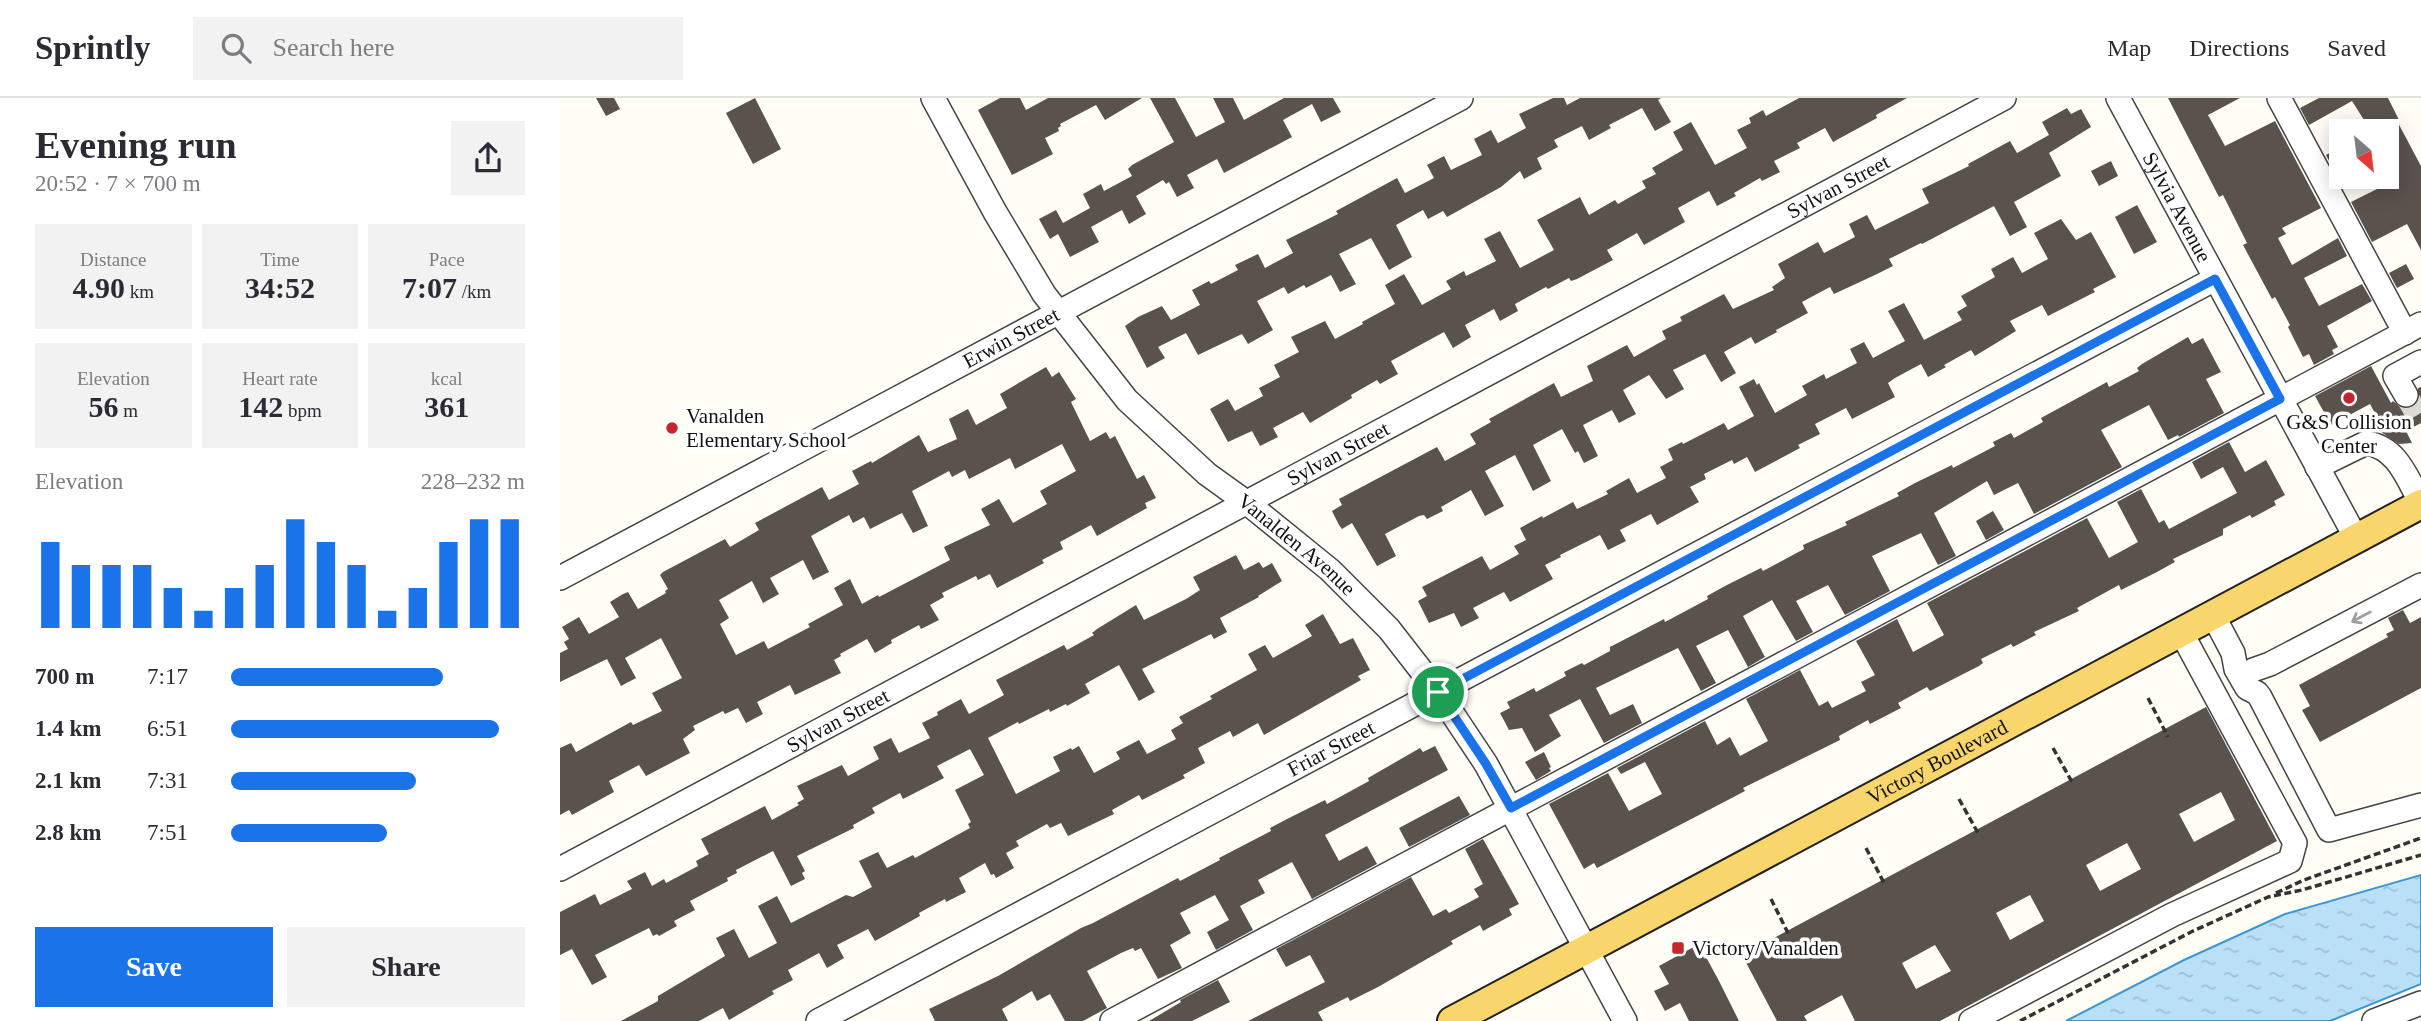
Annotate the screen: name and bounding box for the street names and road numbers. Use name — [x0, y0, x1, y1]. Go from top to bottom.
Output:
street label: Sylvia Avenue — [2138, 148, 2216, 266]
street label: Sylvan Street — [1783, 149, 1894, 224]
street label: Erwin Street — [959, 302, 1063, 373]
street label: Sylvan Street — [1283, 416, 1394, 491]
street label: Vanalden Avenue — [1233, 488, 1360, 600]
street label: Sylvan Street — [783, 683, 893, 758]
street label: Friar Street — [1283, 715, 1379, 781]
street label: Victory Boulevard — [1863, 715, 2012, 809]

